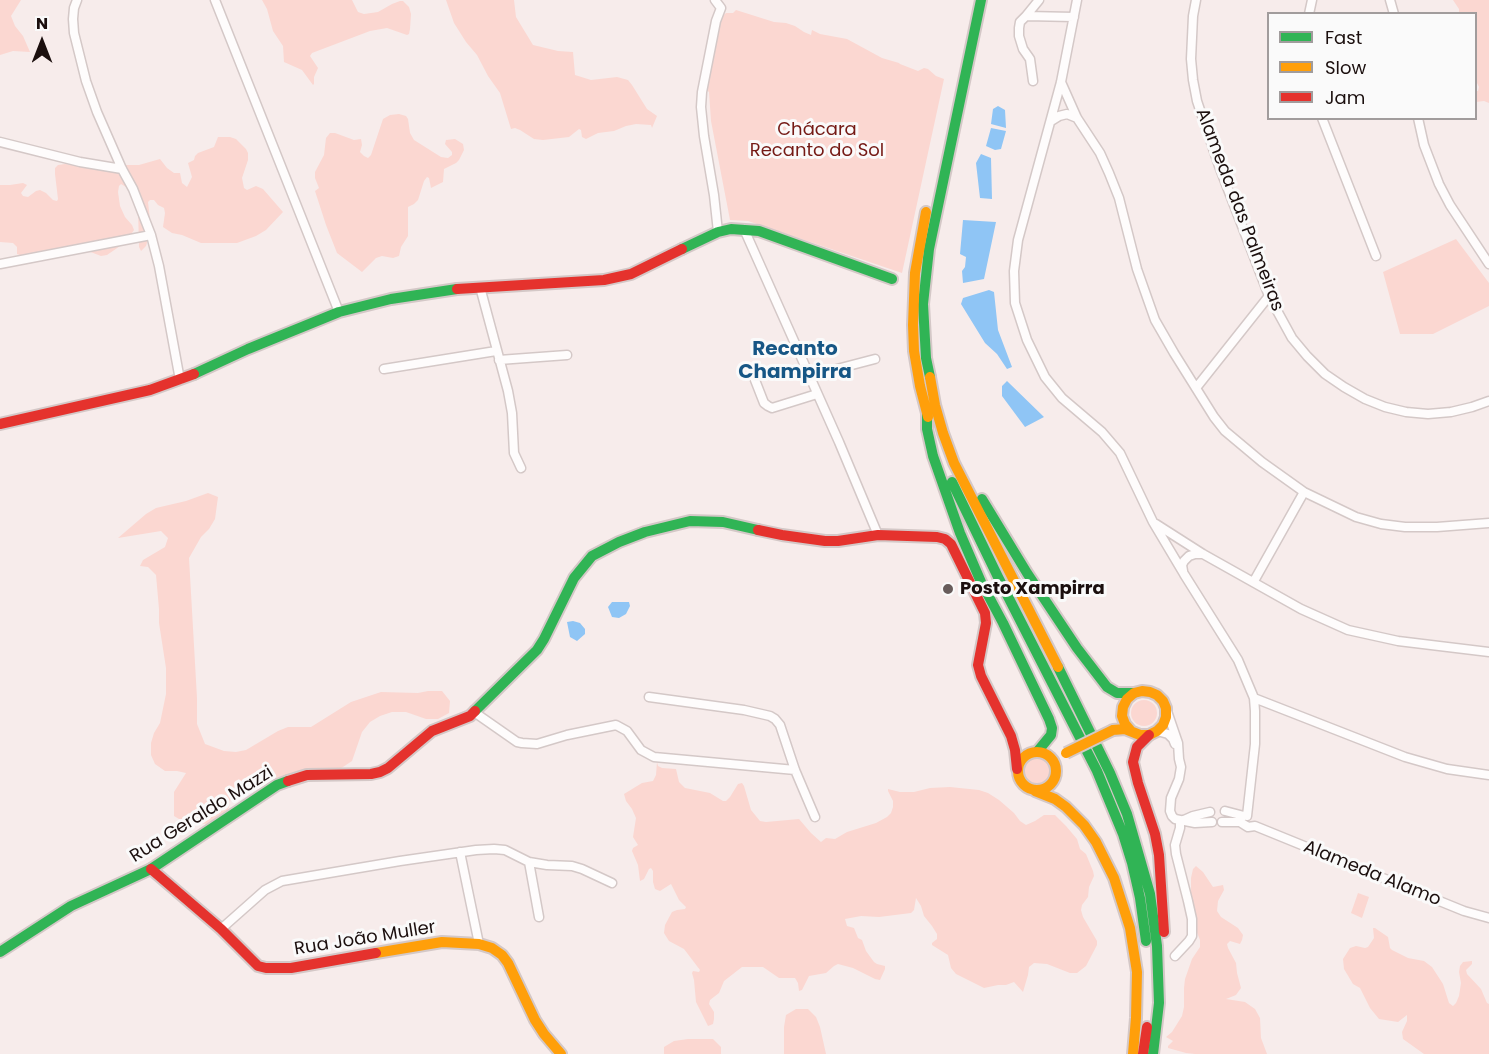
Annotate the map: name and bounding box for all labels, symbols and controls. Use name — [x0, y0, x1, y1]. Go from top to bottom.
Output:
north arrow — [12, 12, 72, 72]
text: N — [36, 12, 48, 35]
legend — [1267, 12, 1477, 120]
text: Fast — [1325, 25, 1362, 50]
text: Slow — [1325, 55, 1366, 80]
text: Jam — [1325, 85, 1365, 110]
street label: Alameda das Palmeiras — [1190, 106, 1288, 314]
park label: Chácara Recanto do Sol — [750, 119, 884, 162]
district label: Recanto Champirra — [738, 338, 852, 385]
place label: Posto Xampirra — [960, 578, 1105, 600]
marker: Posto Xampirra — [941, 582, 955, 596]
street label: Rua Geraldo Mazzi — [126, 762, 278, 868]
street label: Alameda Alamo — [1300, 837, 1444, 911]
street label: Rua João Muller — [293, 917, 437, 961]

